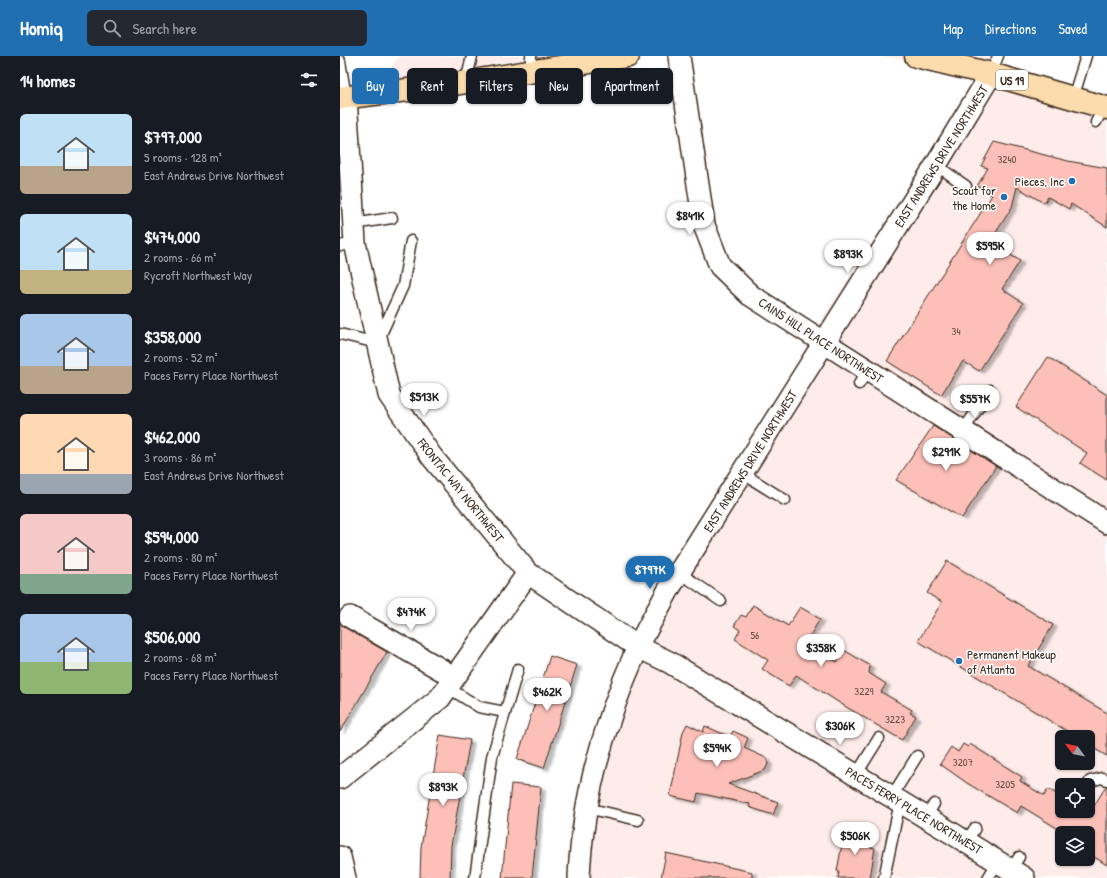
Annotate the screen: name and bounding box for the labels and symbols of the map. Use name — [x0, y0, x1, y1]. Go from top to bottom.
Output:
road number: US 19 — [996, 70, 1028, 90]
street label: EAST ANDREWS DRIVE NORTHWEST — [890, 81, 993, 230]
house number: 3240 — [997, 152, 1017, 166]
place label: Pieces, Inc — [1015, 172, 1064, 190]
marker: Pieces, Inc — [1067, 176, 1077, 186]
place label: Scout for the Home — [952, 181, 996, 214]
marker: Scout for the Home — [999, 192, 1009, 202]
pin: $841K — [662, 202, 718, 236]
pin: $595K — [962, 232, 1018, 266]
pin: $893K — [820, 240, 876, 274]
street label: CAINS HILL PLACE NORTHWEST — [755, 293, 888, 388]
house number: 34 — [951, 324, 961, 338]
pin: $513K — [396, 383, 452, 417]
pin: $557K — [947, 385, 1003, 419]
street label: EAST ANDREWS DRIVE NORTHWEST — [699, 386, 802, 535]
street label: FRONTAC WAY NORTHWEST — [413, 434, 509, 546]
pin: $291K — [918, 438, 974, 472]
pin: $797K — [622, 556, 678, 590]
pin: $474K — [383, 598, 439, 632]
house number: 56 — [750, 628, 760, 642]
pin: $358K — [793, 634, 849, 668]
place label: Permanent Makeup of Atlanta — [967, 645, 1056, 678]
marker: Permanent Makeup of Atlanta — [954, 656, 964, 666]
pin: $462K — [519, 678, 575, 712]
house number: 3229 — [854, 684, 874, 698]
pin: $306K — [812, 712, 868, 746]
house number: 3223 — [885, 712, 905, 726]
north arrow — [1055, 730, 1095, 770]
pin: $594K — [689, 734, 745, 768]
house number: 3207 — [953, 755, 973, 769]
street label: PACES FERRY PLACE NORTHWEST — [842, 762, 987, 859]
pin: $893K — [415, 773, 471, 807]
house number: 3205 — [995, 777, 1015, 791]
pin: $506K — [827, 822, 883, 856]

